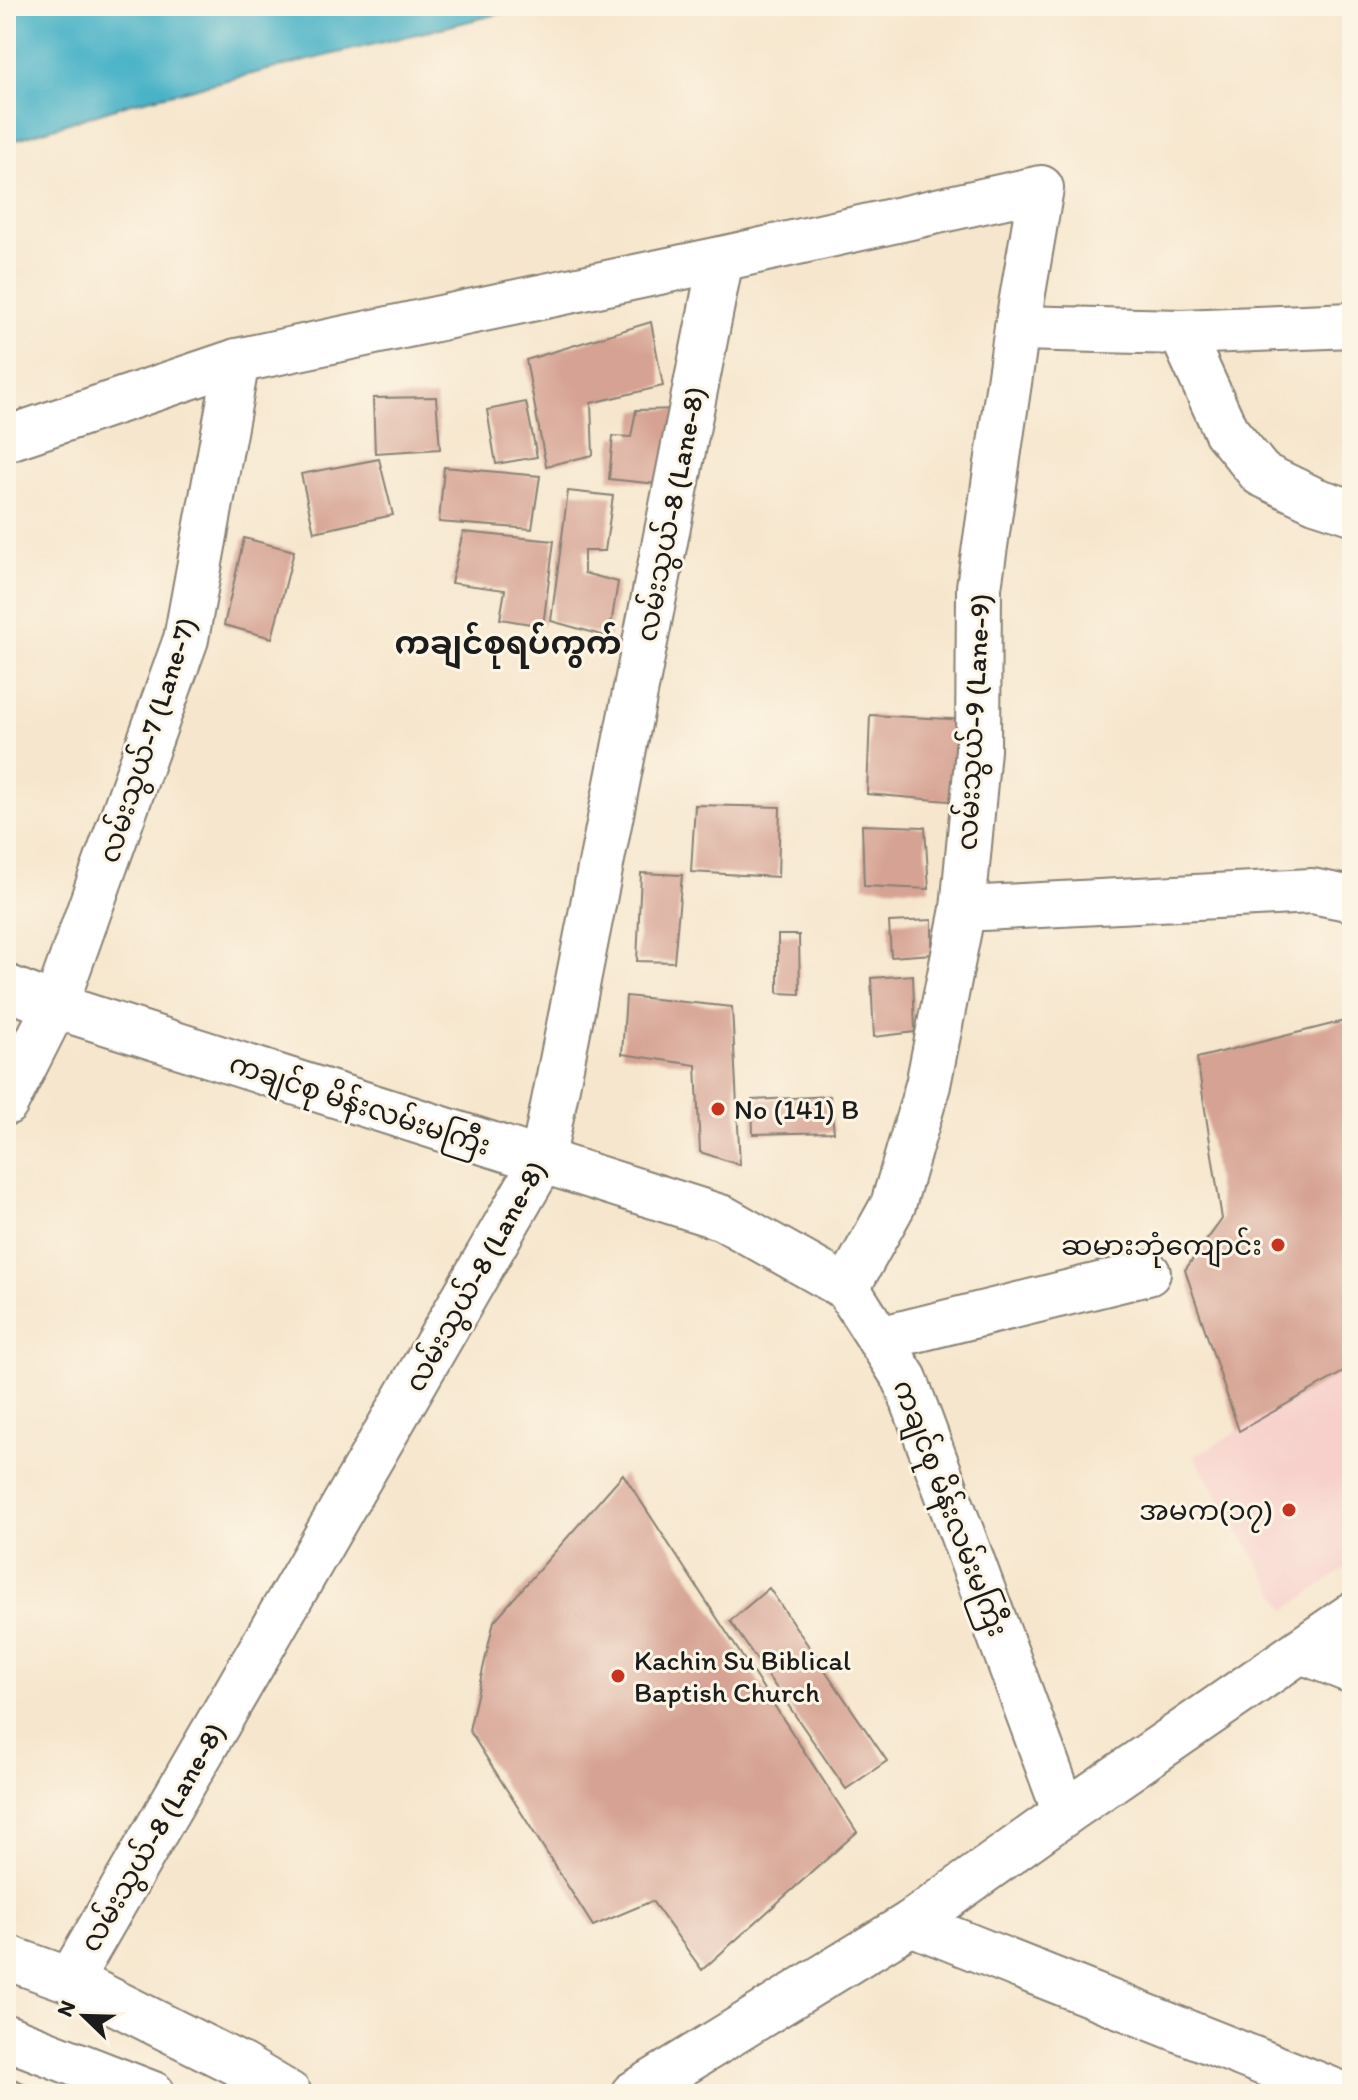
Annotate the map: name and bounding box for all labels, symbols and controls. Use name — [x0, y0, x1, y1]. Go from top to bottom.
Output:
street label: လမ်းသွယ်-8 (Lane-8) — [628, 384, 716, 645]
street label: လမ်းသွယ်-9 (Lane-9) — [948, 593, 1002, 852]
street label: လမ်းသွယ်-7 (Lane-7) — [90, 613, 207, 868]
district label: ကချင်စုရပ်ကွက် — [394, 621, 622, 670]
street label: ကချင်စု မိန်းလမ်းမကြီး — [223, 1045, 495, 1168]
place label: No (141) B — [734, 1092, 859, 1126]
marker: No (141) B — [709, 1100, 727, 1118]
street label: လမ်းသွယ်-8 (Lane-8) — [397, 1154, 557, 1400]
place label: ဆမားဘုံကျောင်း — [1061, 1227, 1262, 1268]
marker: ဆမားဘုံကျောင်း — [1269, 1236, 1287, 1254]
street label: ကချင်စု မိန်းလမ်းမကြီး — [881, 1374, 1017, 1643]
place label: အမက(၁၇) — [1139, 1493, 1273, 1533]
marker: အမက(၁၇) — [1280, 1501, 1298, 1519]
place label: Kachin Su Biblical Baptish Church — [634, 1643, 851, 1709]
marker: Kachin Su Biblical Baptish Church — [609, 1667, 627, 1685]
street label: လမ်းသွယ်-8 (Lane-8) — [72, 1716, 236, 1960]
north arrow — [44, 1976, 124, 2056]
text: N — [51, 1996, 81, 2020]

